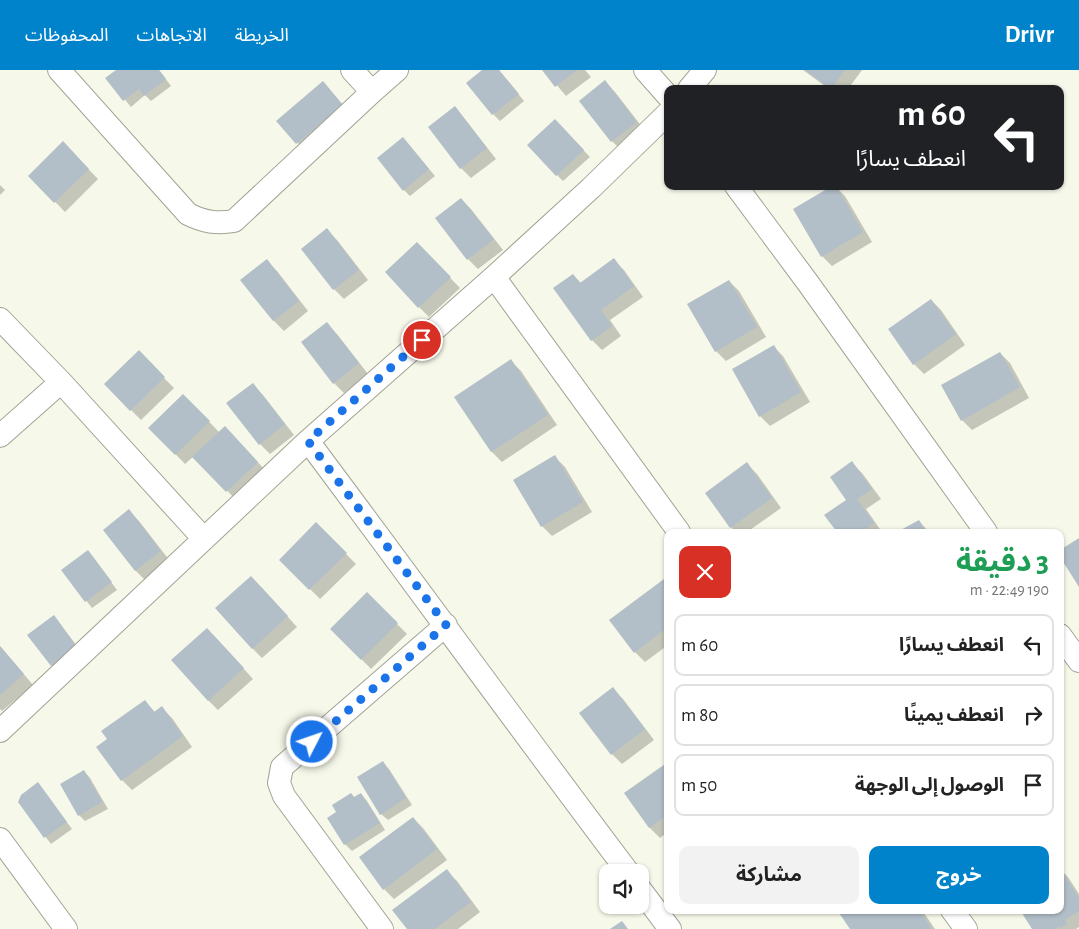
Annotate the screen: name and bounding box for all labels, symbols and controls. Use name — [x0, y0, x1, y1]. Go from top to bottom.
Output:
text: Drivr — [1005, 23, 1054, 47]
text: المحفوظات — [25, 27, 109, 45]
text: الاتجاهات — [137, 27, 207, 45]
text: الخريطة — [235, 27, 289, 45]
text: 60 m — [897, 97, 966, 132]
icon: left — [984, 105, 1049, 170]
text: انعطف يسارًا — [856, 148, 966, 170]
pin — [401, 319, 443, 361]
icon: arrive — [408, 326, 436, 354]
button: close — [679, 546, 731, 598]
text: 3 دقيقة — [956, 547, 1049, 577]
text: 190 m · 22:49 — [970, 582, 1049, 598]
icon: left — [1019, 631, 1047, 659]
text: 60 m — [681, 636, 718, 655]
text: انعطف يسارًا — [899, 636, 1004, 655]
icon: right — [1019, 701, 1047, 729]
text: 80 m — [681, 706, 718, 725]
text: انعطف يمينًا — [904, 706, 1004, 725]
position arrow — [285, 715, 337, 767]
icon: arrive — [1019, 771, 1047, 799]
text: 50 m — [681, 776, 717, 795]
text: الوصول إلى الوجهة — [855, 776, 1004, 795]
button: مشاركة — [679, 846, 859, 904]
button: خروج — [869, 846, 1049, 904]
map controls — [599, 864, 649, 914]
button: sound — [599, 864, 649, 914]

